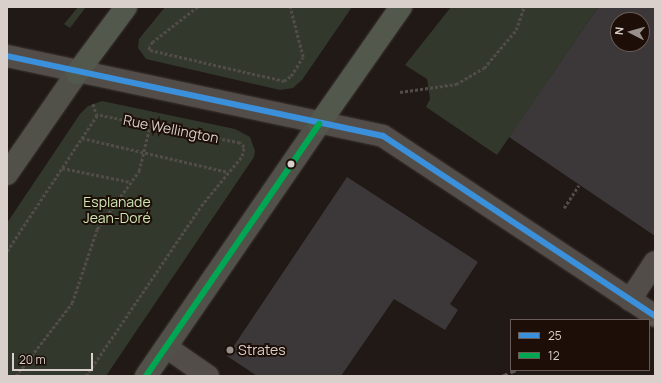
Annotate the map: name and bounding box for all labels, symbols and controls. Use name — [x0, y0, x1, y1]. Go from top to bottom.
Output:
north arrow — [610, 12, 650, 52]
text: N — [611, 26, 626, 36]
street label: Rue Wellington — [122, 112, 220, 146]
unlabelled marker — [286, 159, 296, 169]
park label: Esplanade Jean-Doré — [83, 194, 151, 226]
legend — [510, 319, 650, 371]
text: 25 — [548, 327, 562, 344]
place label: Strates — [238, 342, 286, 358]
scale bar — [14, 345, 95, 371]
marker: Strates — [225, 345, 235, 355]
text: 12 — [548, 347, 560, 364]
text: 20 m — [19, 351, 46, 368]

